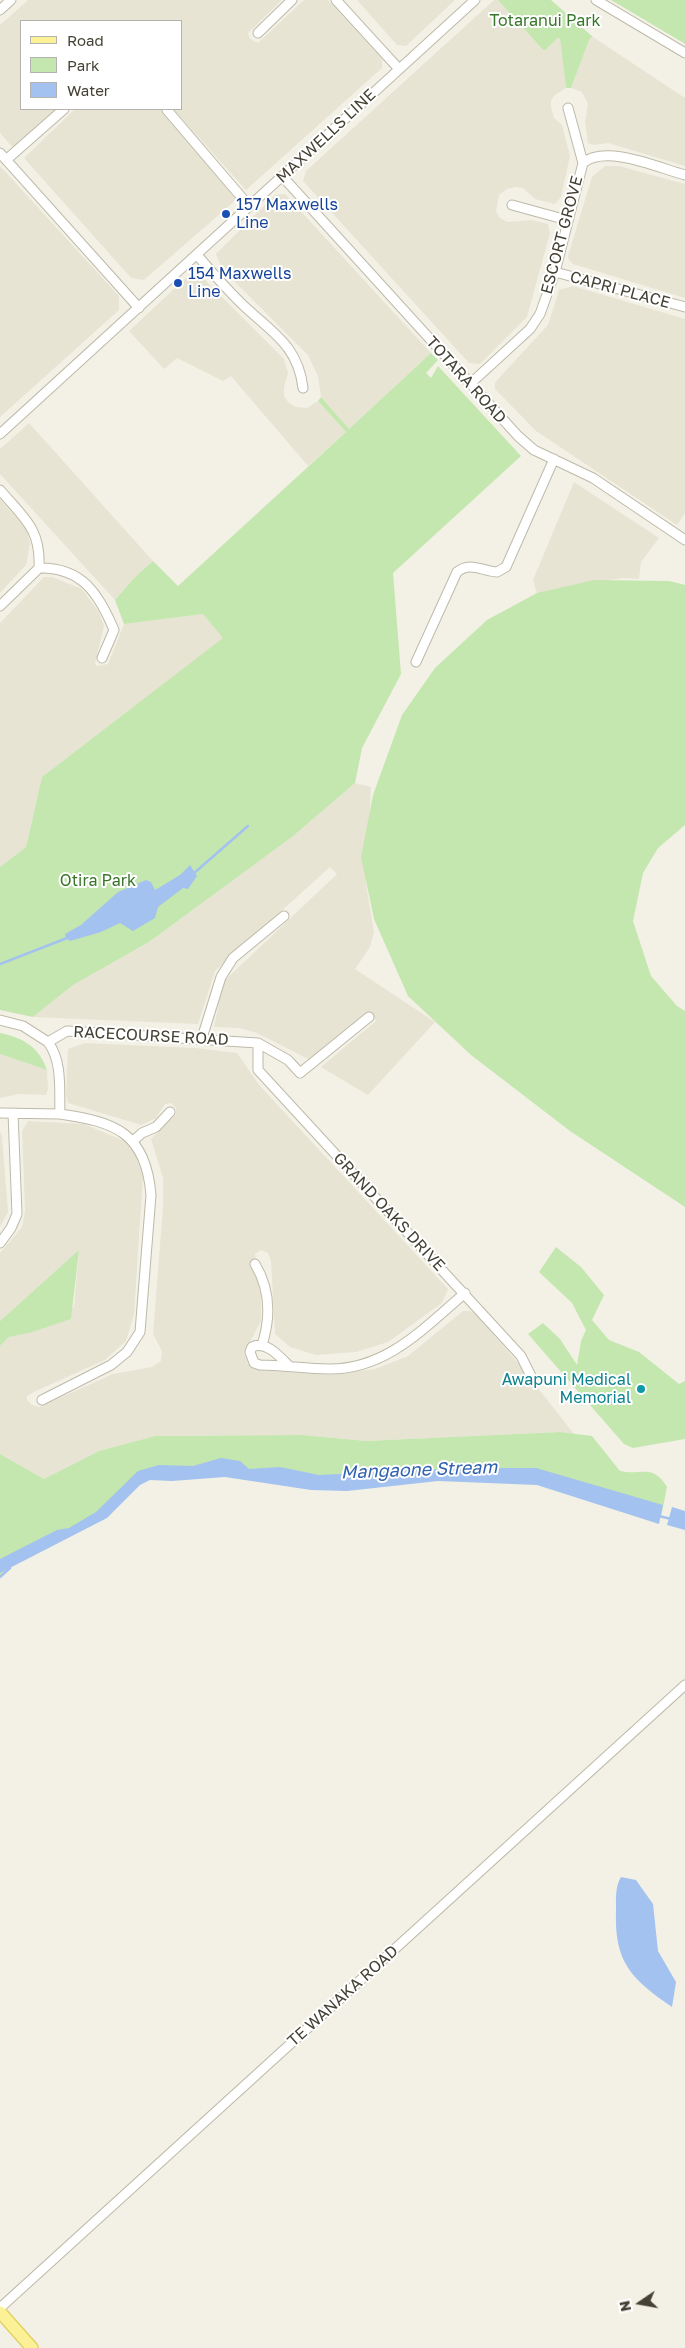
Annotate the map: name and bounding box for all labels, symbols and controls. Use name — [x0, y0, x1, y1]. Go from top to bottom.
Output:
park label: Totaranui Park — [489, 11, 601, 31]
legend — [20, 20, 182, 110]
text: Road — [67, 31, 104, 49]
text: Park — [67, 56, 99, 74]
text: Water — [67, 81, 110, 99]
street label: MAXWELLS LINE — [272, 85, 380, 187]
street label: ESCORT GROVE — [537, 174, 587, 296]
place label: 157 Maxwells Line — [236, 195, 338, 233]
marker: 157 Maxwells Line — [220, 208, 232, 220]
place label: 154 Maxwells Line — [188, 264, 291, 302]
street label: CAPRI PLACE — [568, 267, 672, 313]
marker: 154 Maxwells Line — [172, 277, 184, 289]
street label: TOTARA ROAD — [422, 333, 510, 427]
park label: Otira Park — [60, 871, 136, 891]
street label: RACECOURSE ROAD — [73, 1022, 229, 1050]
street label: GRAND OAKS DRIVE — [329, 1149, 449, 1275]
place label: Awapuni Medical Memorial — [502, 1370, 631, 1408]
marker: Awapuni Medical Memorial — [635, 1383, 647, 1395]
water label: Mangaone Stream — [340, 1456, 498, 1484]
street label: TE WANAKA ROAD — [284, 1941, 402, 2051]
north arrow — [615, 2278, 665, 2328]
text: N — [615, 2299, 634, 2313]

